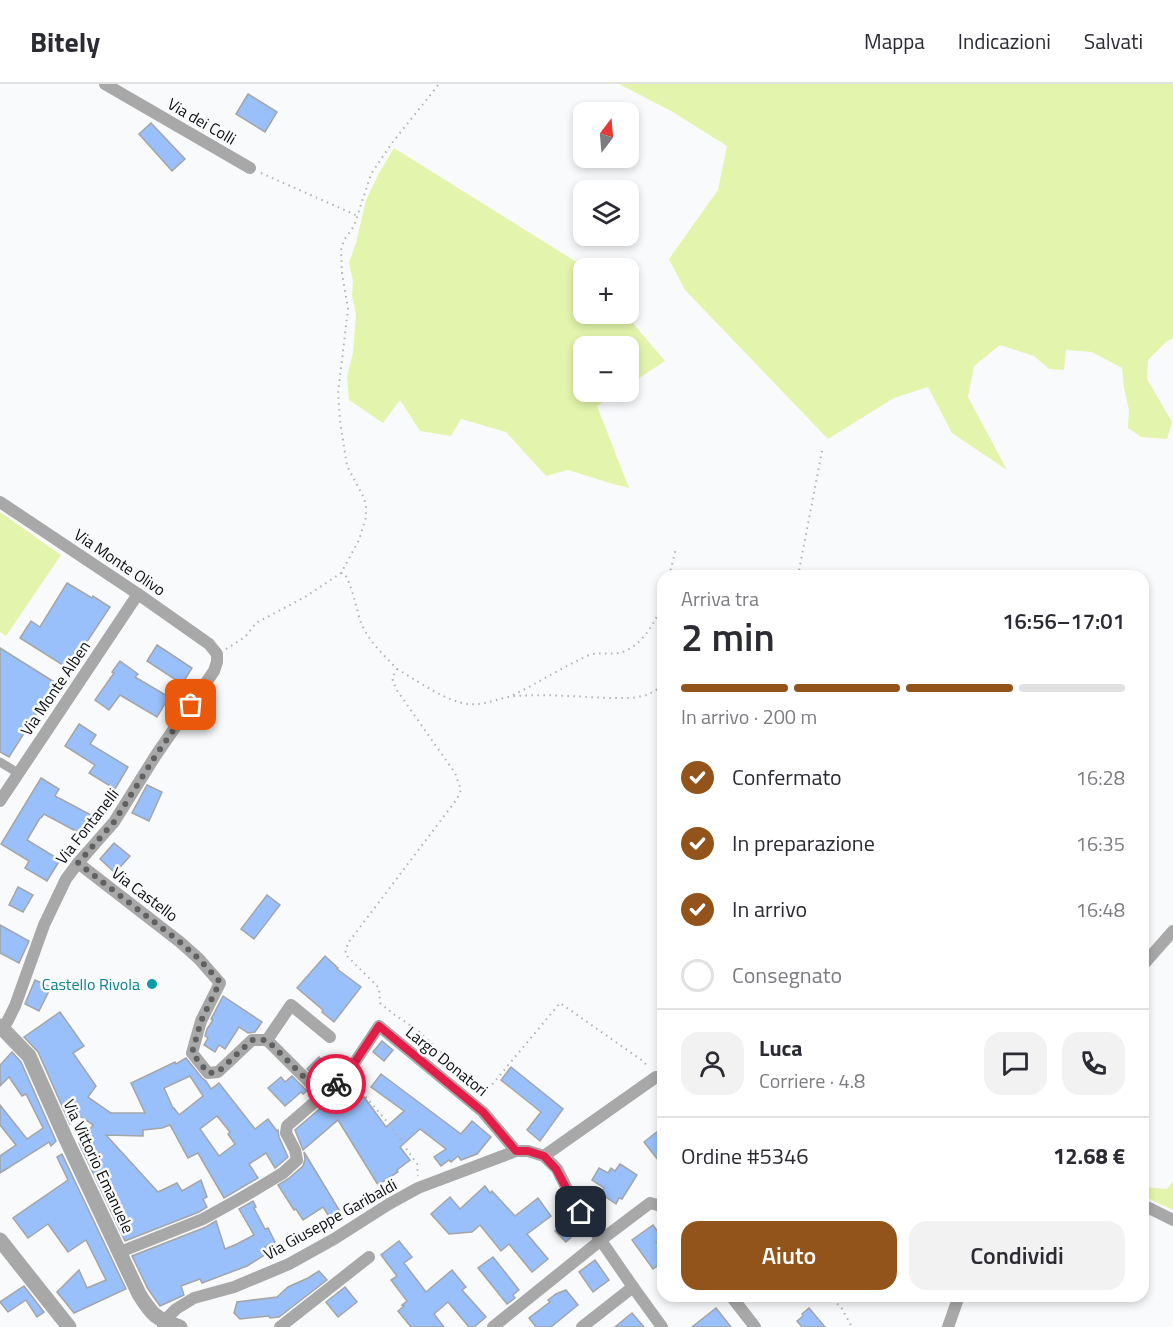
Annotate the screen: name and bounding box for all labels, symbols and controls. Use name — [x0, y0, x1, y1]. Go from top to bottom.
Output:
text: Bitely — [30, 20, 100, 63]
text: Mappa — [864, 25, 925, 57]
text: Indicazioni — [958, 25, 1051, 57]
text: Salvati — [1084, 25, 1143, 57]
street label: Via dei Colli — [163, 92, 241, 150]
north arrow — [573, 102, 639, 168]
map controls — [573, 102, 639, 402]
button: layers — [573, 180, 639, 246]
button: + — [573, 258, 639, 324]
button: − — [573, 336, 639, 402]
street label: Via Monte Olivo — [69, 523, 171, 601]
text: Arriva tra — [681, 583, 759, 614]
text: 16:56–17:01 — [1002, 604, 1125, 638]
text: 2 min — [681, 607, 775, 666]
street label: Via Monte Alben — [14, 636, 96, 740]
pin — [165, 679, 216, 730]
icon: bag — [174, 688, 207, 721]
text: In arrivo · 200 m — [681, 701, 817, 732]
text: Confermato — [732, 760, 842, 794]
icon: check — [681, 761, 714, 794]
text: 16:28 — [1076, 762, 1125, 793]
street label: Via Fontanelli — [50, 783, 124, 869]
text: In preparazione — [732, 826, 875, 860]
icon: check — [681, 827, 714, 860]
text: 16:35 — [1076, 828, 1125, 859]
street label: Via Castello — [107, 861, 183, 927]
text: In arrivo — [732, 892, 807, 926]
icon: check — [681, 893, 714, 926]
text: 16:48 — [1076, 894, 1125, 925]
text: Consegnato — [732, 958, 842, 992]
place label: Castello Rivola — [42, 972, 140, 996]
marker: Castello Rivola — [145, 977, 159, 991]
street label: Largo Donatori — [401, 1020, 493, 1102]
text: Luca — [759, 1031, 803, 1065]
button: person — [681, 1032, 744, 1095]
button: chat — [984, 1032, 1047, 1095]
button: phone — [1062, 1032, 1125, 1095]
courier — [306, 1054, 366, 1114]
text: Corriere · 4.8 — [759, 1065, 865, 1096]
icon: bike — [320, 1068, 353, 1101]
street label: Via Vittorio Emanuele — [57, 1095, 141, 1237]
text: Ordine #5346 — [681, 1139, 809, 1173]
text: 12.68 € — [1053, 1139, 1125, 1173]
street label: Via Giuseppe Garibaldi — [259, 1172, 401, 1266]
pin — [555, 1186, 606, 1237]
icon: home — [564, 1195, 597, 1228]
button: Aiuto — [681, 1221, 897, 1290]
button: Condividi — [909, 1221, 1125, 1290]

